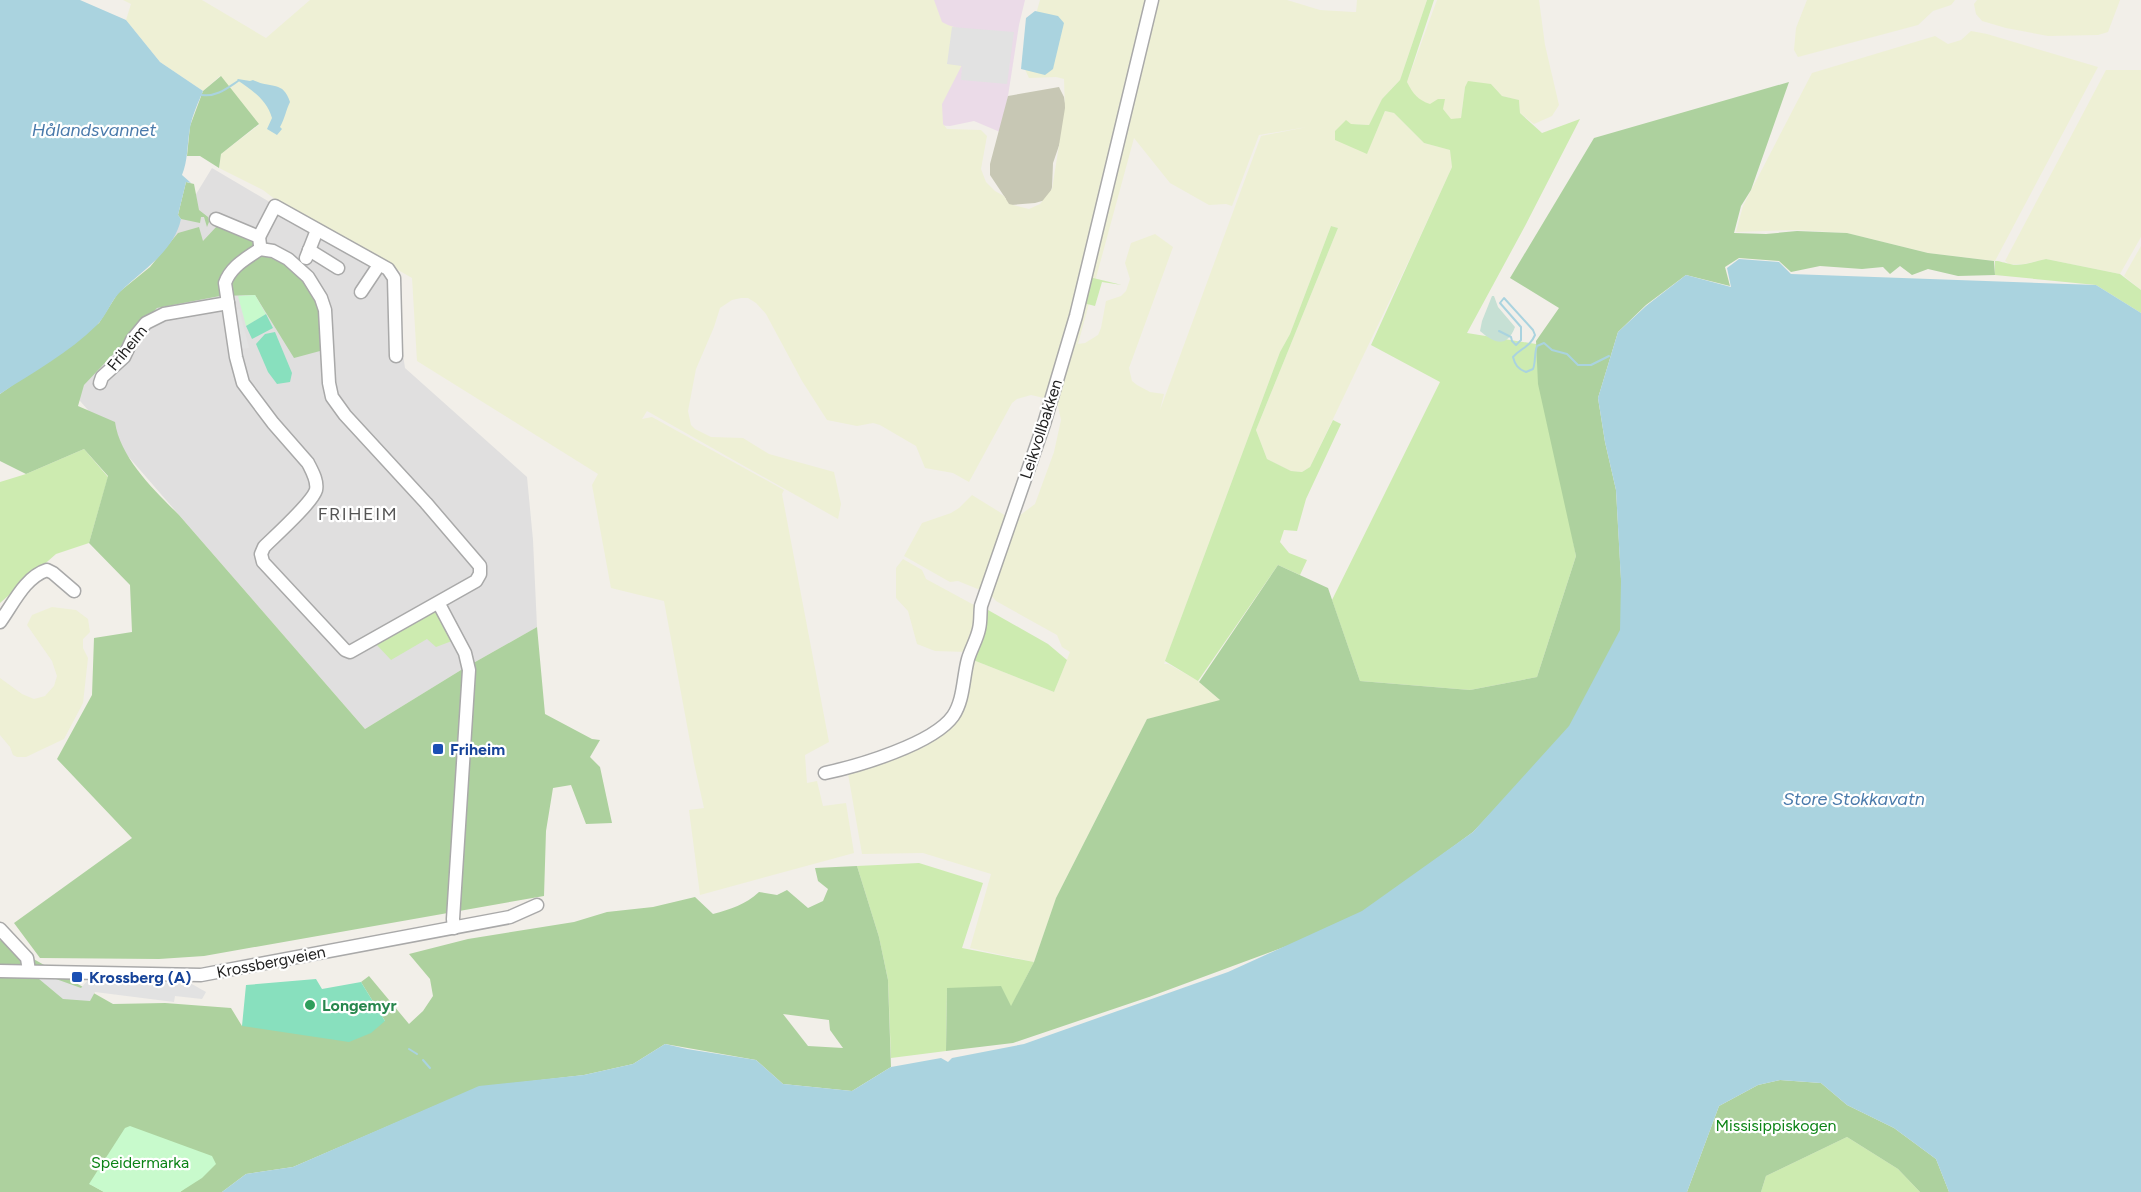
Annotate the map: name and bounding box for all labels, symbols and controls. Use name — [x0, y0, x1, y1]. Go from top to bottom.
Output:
water label: Hålandsvannet — [32, 119, 156, 141]
street label: Friheim — [103, 322, 151, 374]
street label: Leikvollbakken — [1016, 377, 1066, 481]
district label: FRIHEIM — [318, 503, 398, 525]
place label: Friheim — [450, 740, 505, 759]
marker: Friheim — [431, 742, 445, 756]
water label: Store Stokkavatn — [1783, 788, 1925, 810]
street label: Krossbergveien — [215, 942, 327, 982]
place label: Krossberg (A) — [89, 968, 191, 987]
marker: Krossberg (A) — [70, 970, 84, 984]
place label: Longemyr — [322, 996, 396, 1015]
marker: Longemyr — [303, 998, 317, 1012]
park label: Missisippiskogen — [1715, 1116, 1837, 1135]
park label: Speidermarka — [91, 1153, 189, 1172]

